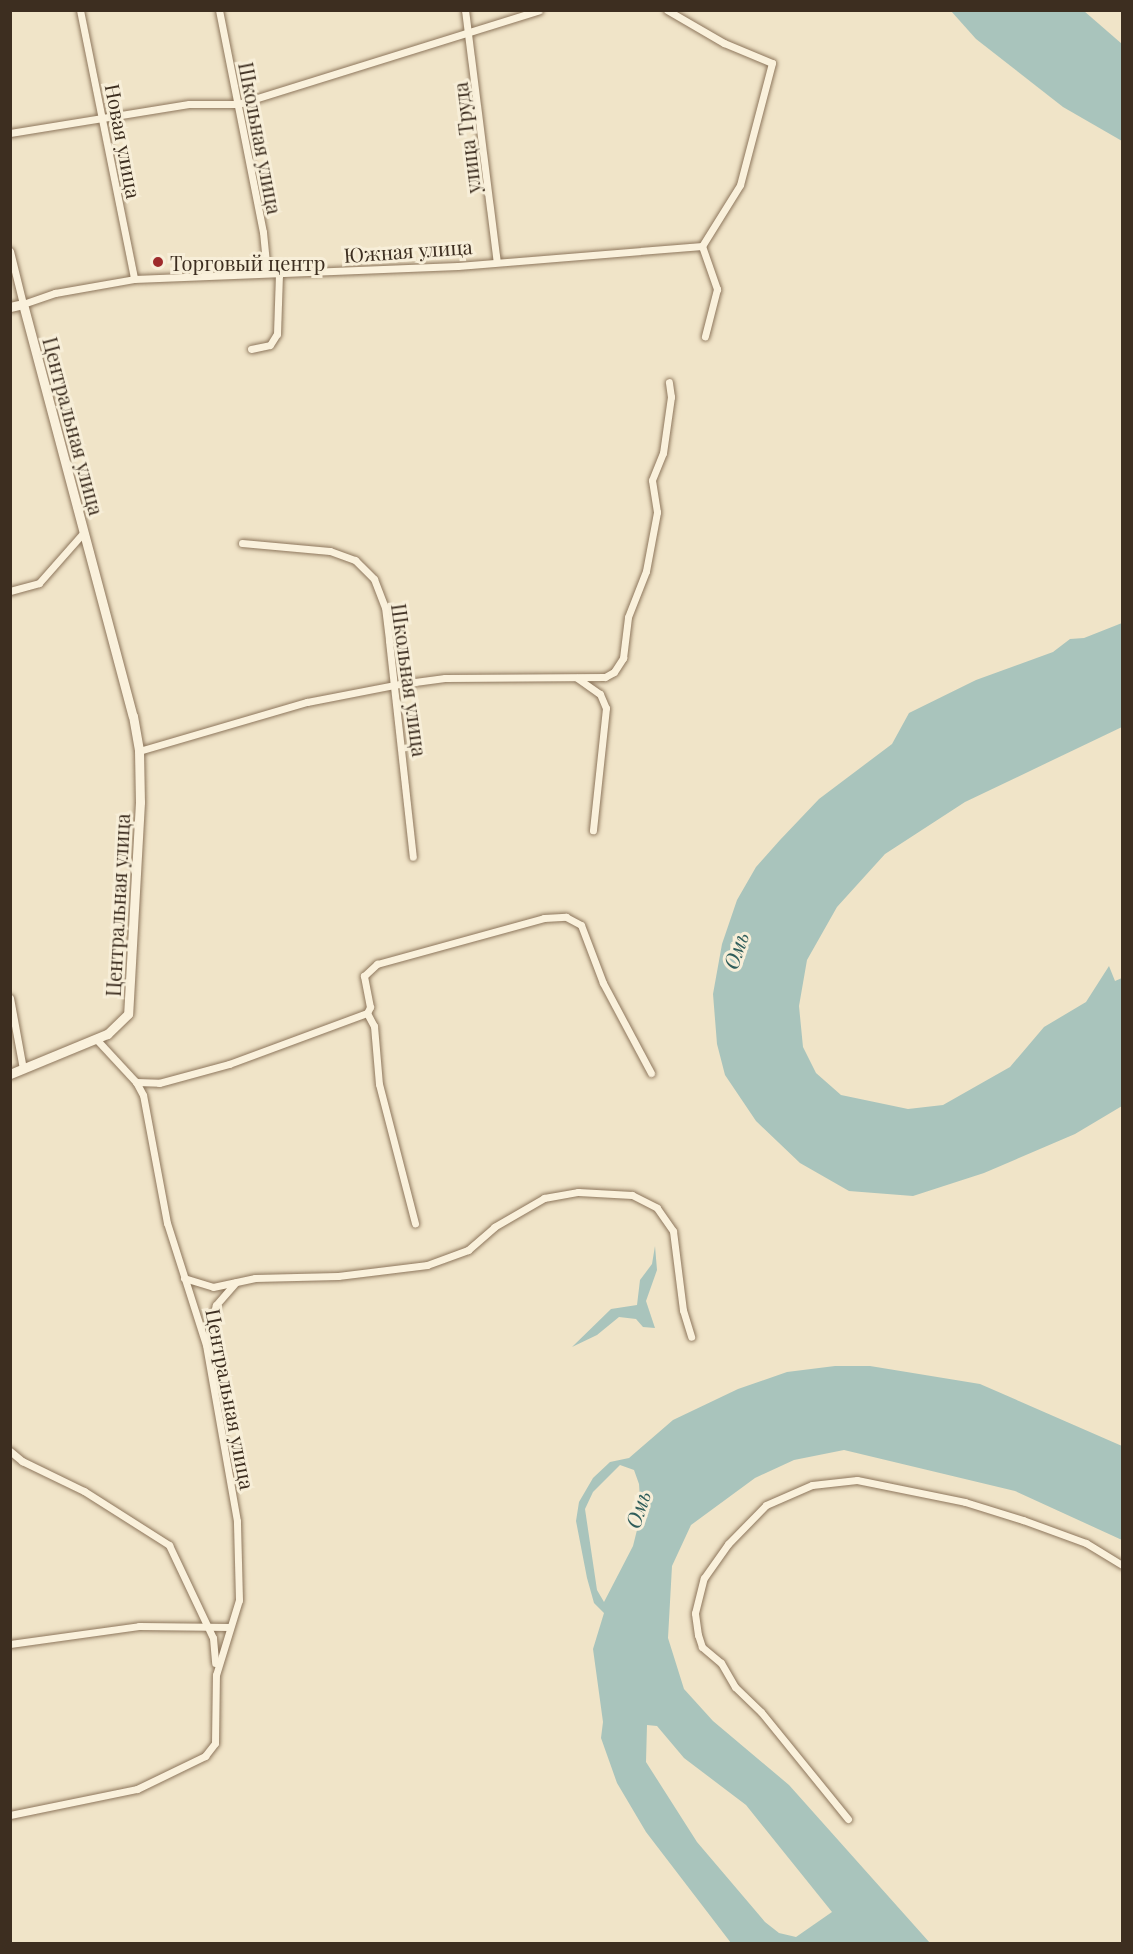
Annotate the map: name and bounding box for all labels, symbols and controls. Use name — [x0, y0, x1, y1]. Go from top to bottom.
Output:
street label: Школьная улица — [234, 60, 288, 216]
street label: улица Труда — [447, 81, 485, 195]
street label: Новая улица — [101, 82, 147, 200]
street label: Южная улица — [343, 234, 473, 266]
place label: Торговый центр — [170, 250, 325, 274]
marker: Торговый центр — [151, 255, 165, 269]
street label: Центральная улица — [39, 334, 109, 518]
street label: Школьная улица — [387, 602, 433, 758]
street label: Центральная улица — [100, 813, 134, 997]
water label: Омь — [717, 928, 753, 972]
street label: Центральная улица — [202, 1307, 260, 1491]
water label: Омь — [619, 1487, 655, 1531]

